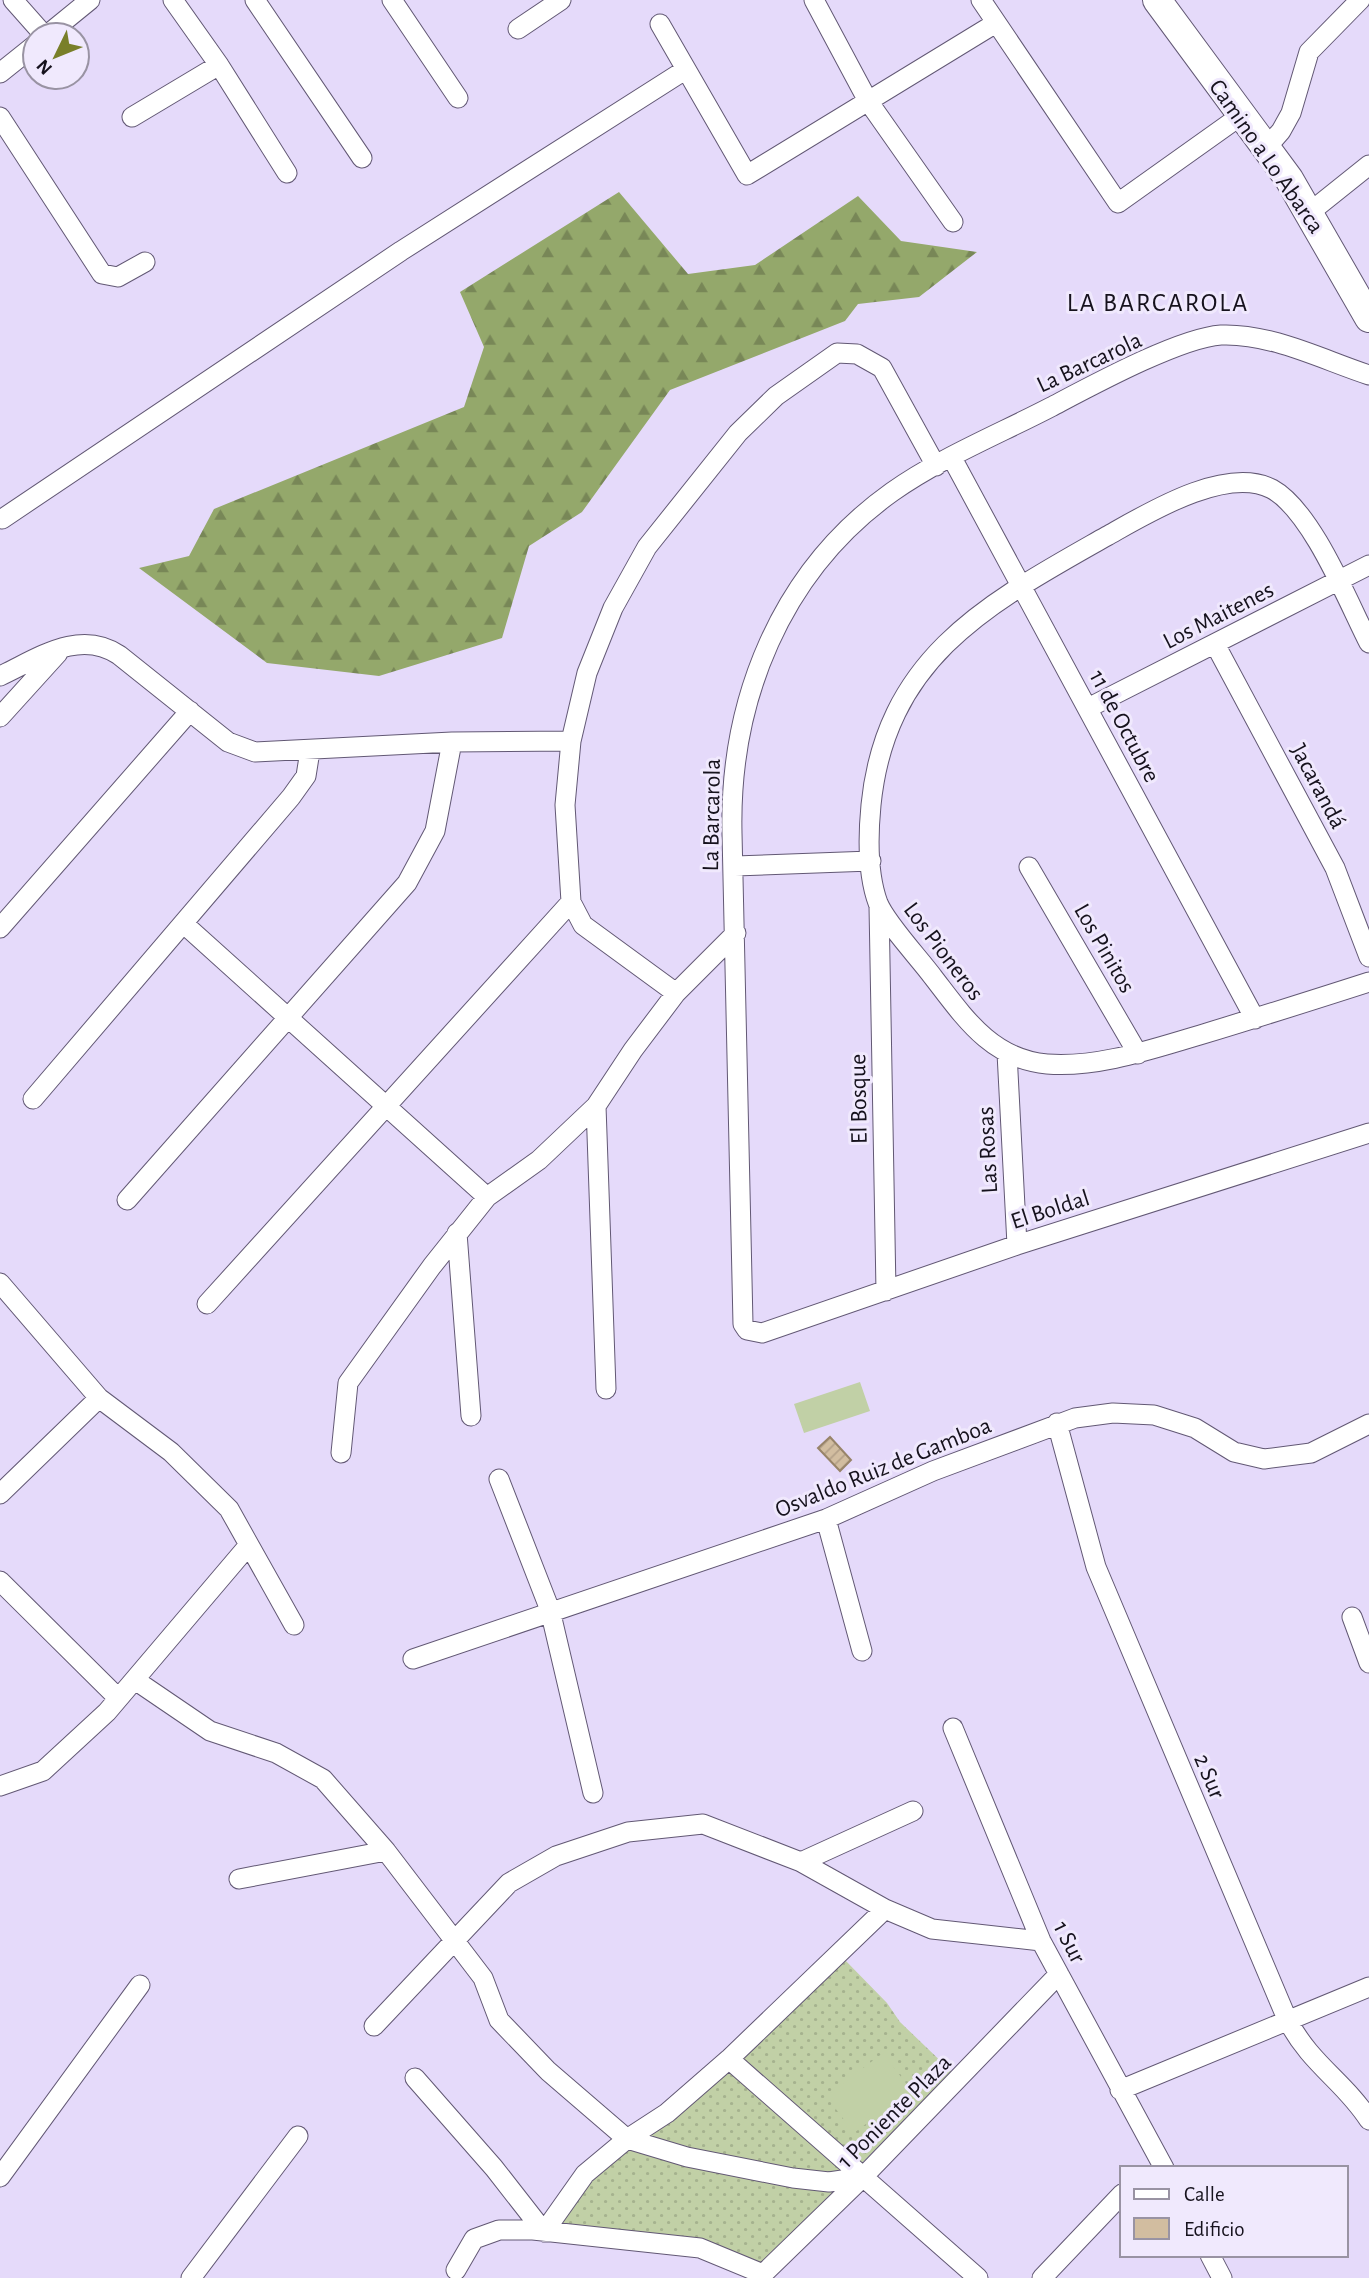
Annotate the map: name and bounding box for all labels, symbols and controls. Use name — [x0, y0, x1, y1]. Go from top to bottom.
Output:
north arrow — [21, 21, 91, 91]
text: N — [33, 55, 56, 78]
street label: Camino a Lo Abarca — [1204, 75, 1328, 238]
district label: LA BARCAROLA — [1067, 290, 1249, 316]
street label: La Barcarola — [1033, 328, 1146, 398]
street label: Los Maitenes — [1159, 578, 1278, 654]
street label: 11 de Octubre — [1085, 666, 1164, 786]
street label: Jacarandá — [1286, 740, 1350, 833]
street label: La Barcarola — [699, 758, 725, 872]
street label: Los Pioneros — [899, 898, 988, 1005]
street label: Los Pinitos — [1069, 900, 1139, 997]
street label: El Bosque — [846, 1054, 872, 1144]
street label: Las Rosas — [974, 1106, 1002, 1194]
street label: El Boldal — [1008, 1186, 1093, 1234]
street label: Osvaldo Ruiz de Gamboa — [772, 1414, 995, 1522]
street label: 2 Sur — [1189, 1751, 1229, 1802]
street label: 1 Sur — [1049, 1918, 1090, 1967]
street label: 1 Poniente Plaza — [833, 2050, 956, 2173]
legend — [1120, 2166, 1348, 2257]
text: Calle — [1184, 2184, 1225, 2205]
text: Edificio — [1184, 2219, 1245, 2240]

